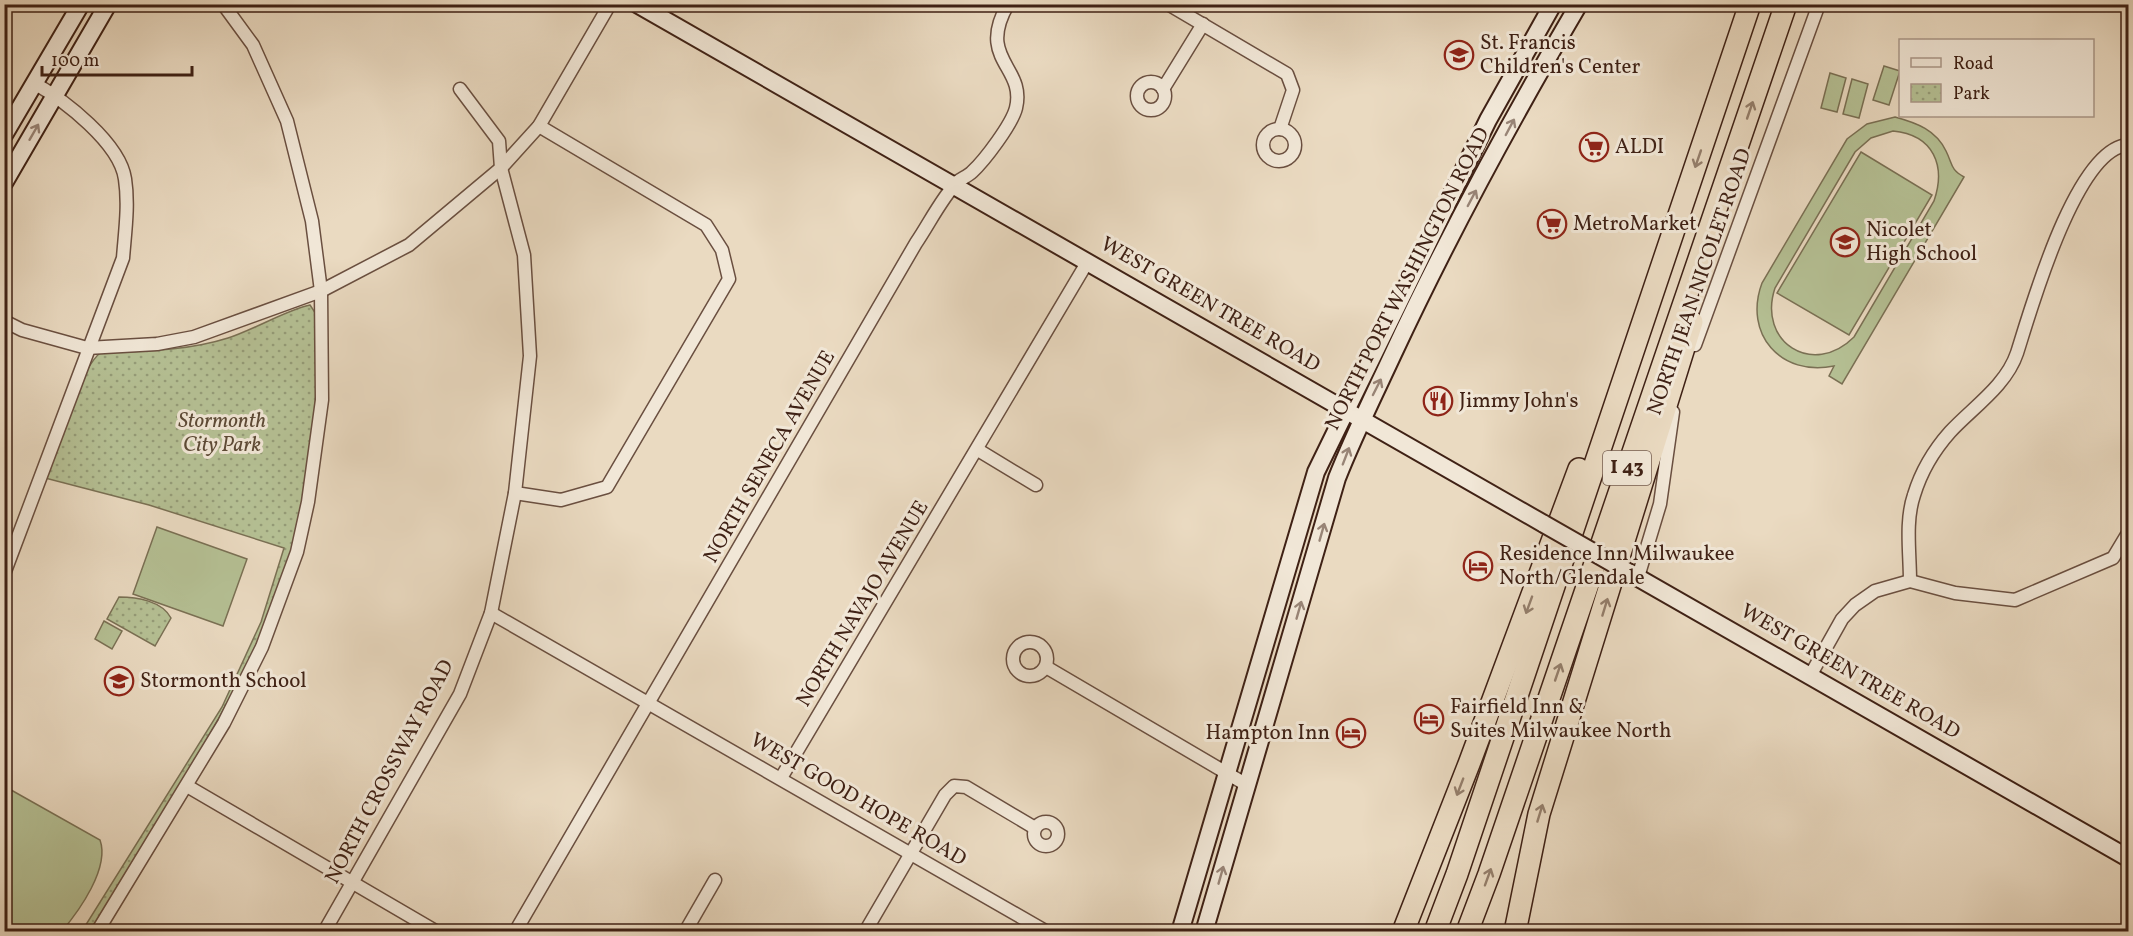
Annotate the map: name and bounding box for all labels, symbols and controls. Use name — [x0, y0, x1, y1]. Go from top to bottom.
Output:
place label: St. Francis Children's Center — [1480, 29, 1641, 82]
scale bar — [42, 39, 192, 77]
school or university icon: St. Francis Children's Center — [1443, 39, 1475, 71]
legend — [1899, 39, 2094, 117]
text: 100 m — [51, 49, 100, 74]
text: Road — [1953, 52, 1994, 77]
text: Park — [1953, 82, 1990, 107]
one-way arrow — [1746, 101, 1757, 120]
one-way arrow — [1505, 118, 1516, 136]
street label: NORTH PORT WASHINGTON ROAD — [1319, 122, 1497, 436]
one-way arrow — [28, 124, 40, 141]
supermarket icon: ALDI — [1578, 131, 1610, 163]
place label: ALDI — [1615, 133, 1664, 162]
street label: NORTH JEAN NICOLET ROAD — [1641, 145, 1759, 419]
one-way arrow — [1692, 149, 1703, 168]
one-way arrow — [1466, 190, 1478, 207]
supermarket icon: MetroMarket — [1536, 208, 1568, 240]
place label: MetroMarket — [1573, 210, 1697, 239]
place label: Nicolet High School — [1866, 216, 1977, 269]
school or university icon: Nicolet High School — [1829, 226, 1861, 258]
street label: WEST GREEN TREE ROAD — [1095, 230, 1325, 380]
street label: NORTH SENECA AVENUE — [697, 345, 843, 569]
one-way arrow — [1371, 379, 1383, 397]
restaurant icon: Jimmy John's — [1422, 385, 1454, 417]
place label: Jimmy John's — [1459, 387, 1579, 416]
park label: Stormonth City Park — [178, 407, 266, 460]
one-way arrow — [1341, 447, 1352, 466]
road number: I 43 — [1603, 451, 1651, 485]
street label: NORTH NAVAJO AVENUE — [790, 495, 936, 713]
one-way arrow — [1317, 523, 1328, 542]
place label: Residence Inn Milwaukee North/Glendale — [1499, 540, 1735, 593]
hotel icon: Residence Inn Milwaukee North/Glendale — [1462, 550, 1494, 582]
one-way arrow — [1522, 595, 1533, 614]
street label: WEST GREEN TREE ROAD — [1735, 597, 1965, 747]
one-way arrow — [1601, 598, 1612, 617]
one-way arrow — [1294, 601, 1305, 620]
street label: NORTH CROSSWAY ROAD — [319, 655, 461, 889]
one-way arrow — [1553, 663, 1564, 682]
school or university icon: Stormonth School — [103, 665, 135, 697]
place label: Stormonth School — [140, 667, 307, 696]
place label: Fairfield Inn & Suites Milwaukee North — [1450, 693, 1671, 746]
hotel icon: Fairfield Inn & Suites Milwaukee North — [1413, 703, 1445, 735]
hotel icon: Hampton Inn — [1335, 717, 1367, 749]
place label: Hampton Inn — [1206, 719, 1330, 748]
street label: WEST GOOD HOPE ROAD — [744, 726, 972, 874]
one-way arrow — [1454, 778, 1465, 796]
one-way arrow — [1535, 804, 1546, 823]
one-way arrow — [1216, 866, 1227, 885]
one-way arrow — [1484, 868, 1495, 887]

